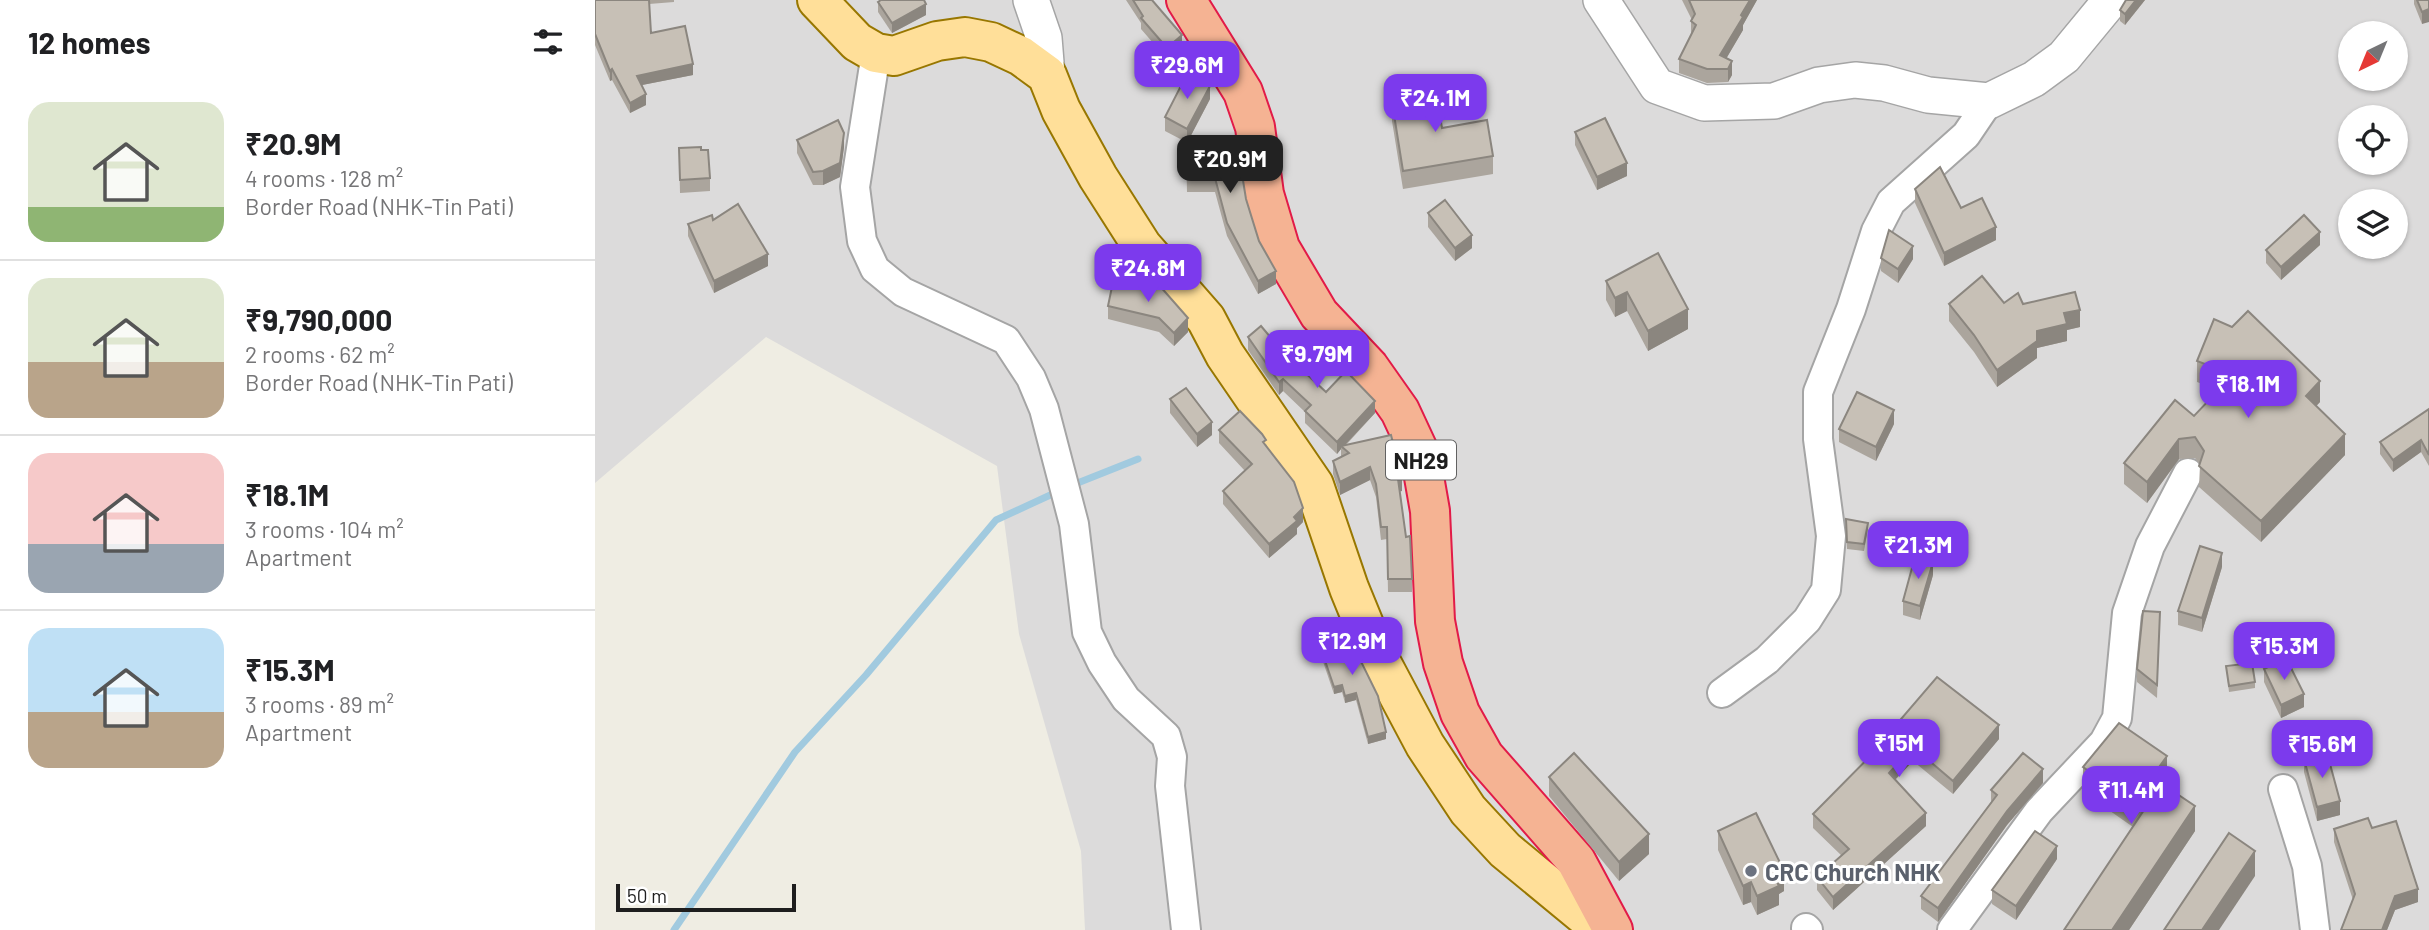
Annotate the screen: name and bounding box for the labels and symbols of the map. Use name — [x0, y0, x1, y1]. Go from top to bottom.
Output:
north arrow — [2338, 21, 2408, 91]
pin: ₹29.6M — [1130, 42, 1244, 101]
pin: ₹24.1M — [1378, 74, 1492, 134]
pin: ₹20.9M — [1173, 136, 1287, 195]
pin: ₹24.8M — [1091, 244, 1205, 304]
pin: ₹9.79M — [1260, 330, 1374, 390]
pin: ₹18.1M — [2191, 360, 2305, 420]
road number: NH29 — [1386, 440, 1456, 480]
pin: ₹21.3M — [1861, 522, 1975, 581]
pin: ₹12.9M — [1295, 618, 1409, 677]
pin: ₹15.3M — [2227, 622, 2341, 682]
pin: ₹15M — [1858, 720, 1940, 779]
pin: ₹15.6M — [2265, 720, 2379, 780]
pin: ₹11.4M — [2074, 766, 2188, 826]
place label: CRC Church NHK — [1765, 857, 1940, 886]
marker: CRC Church NHK — [1743, 863, 1759, 879]
scale bar — [616, 881, 796, 913]

